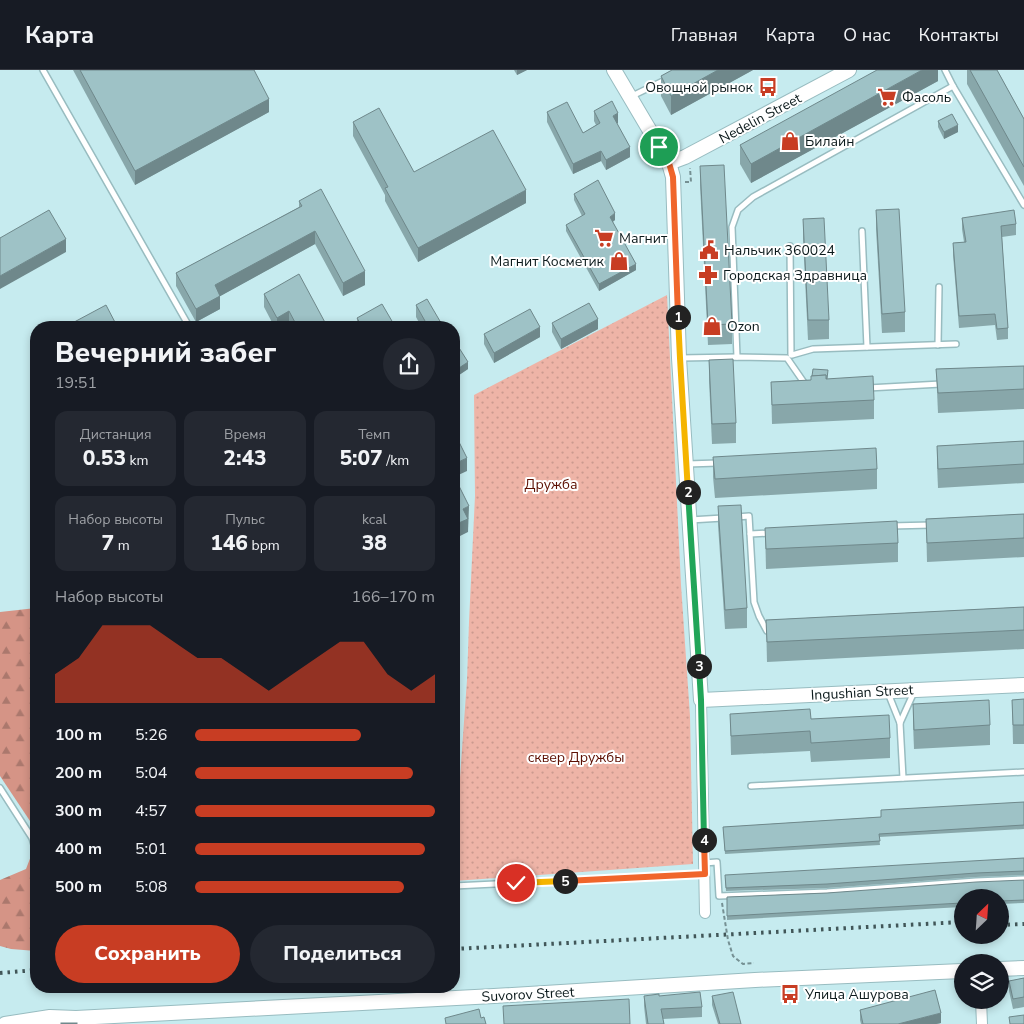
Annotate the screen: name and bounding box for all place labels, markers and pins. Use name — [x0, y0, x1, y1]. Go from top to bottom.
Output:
bus stop icon: Овощной рынок — [757, 76, 779, 98]
place label: Овощной рынок — [645, 78, 754, 97]
supermarket icon: Фасоль — [876, 86, 898, 108]
place label: Фасоль — [902, 88, 951, 107]
pin — [638, 126, 680, 168]
shop icon: Билайн — [779, 130, 801, 152]
place label: Билайн — [805, 132, 854, 151]
supermarket icon: Магнит — [593, 227, 615, 249]
place label: Магнит — [619, 229, 668, 248]
public building icon: Нальчик 360024 — [698, 239, 720, 261]
place label: Нальчик 360024 — [724, 241, 835, 260]
shop icon: Магнит Косметик — [608, 250, 630, 272]
place label: Магнит Косметик — [490, 252, 605, 271]
pharmacy icon: Городская Здравница — [697, 264, 719, 286]
place label: Городская Здравница — [723, 266, 867, 285]
pin: 1 — [666, 304, 690, 330]
shop icon: Ozon — [701, 315, 723, 337]
place label: Ozon — [727, 317, 760, 336]
pin: 2 — [676, 480, 700, 504]
pin: 3 — [686, 654, 712, 678]
pin: 4 — [692, 828, 716, 852]
pin — [495, 862, 537, 904]
pin: 5 — [552, 868, 578, 894]
bus stop icon: Улица Ашурова — [779, 983, 801, 1005]
place label: Улица Ашурова — [804, 985, 909, 1004]

